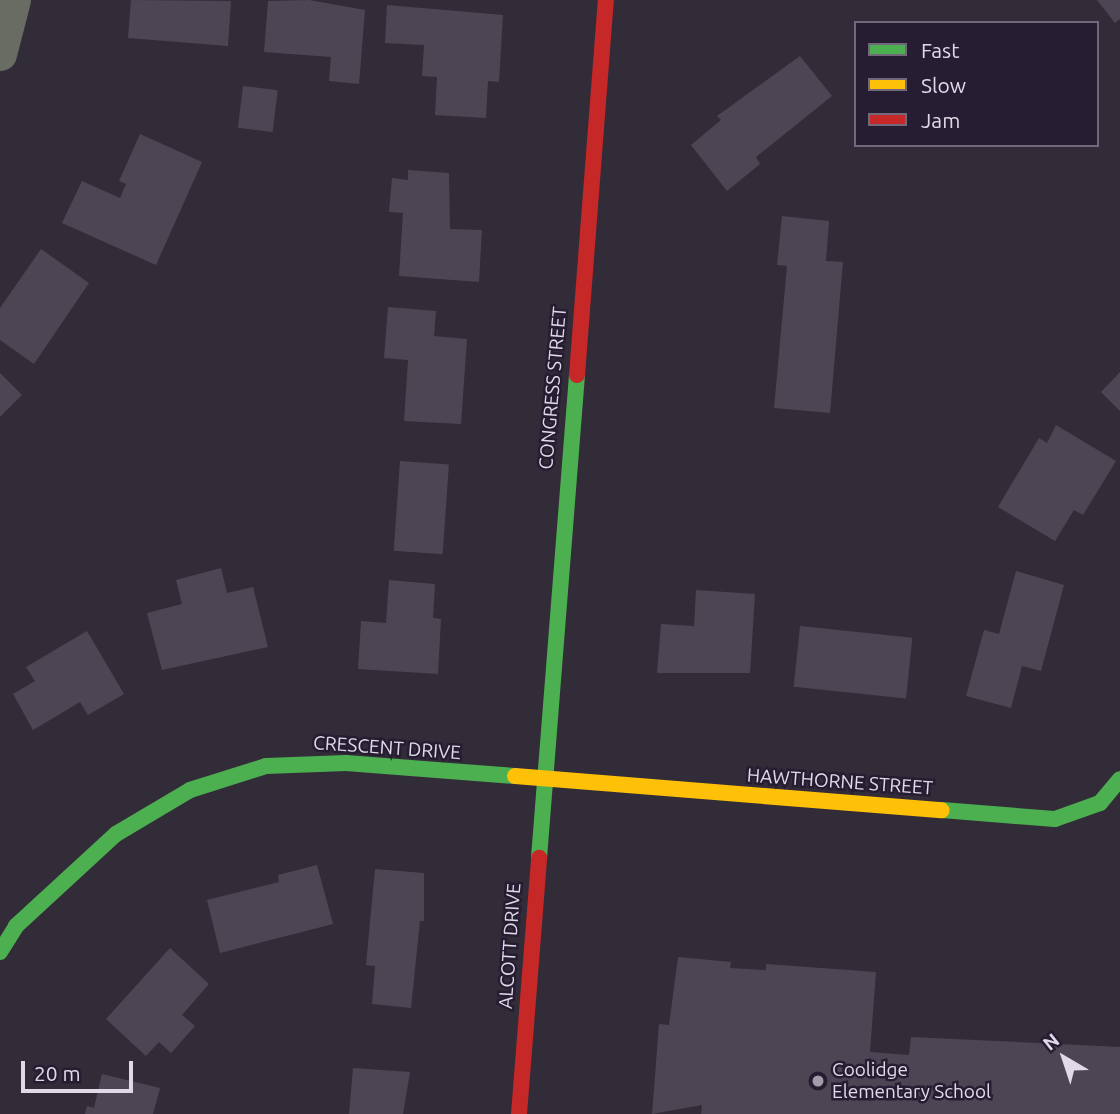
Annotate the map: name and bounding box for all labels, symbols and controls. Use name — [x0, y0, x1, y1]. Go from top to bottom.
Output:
legend — [854, 21, 1099, 147]
text: Fast — [921, 38, 959, 62]
text: Slow — [921, 73, 966, 97]
text: Jam — [921, 108, 960, 132]
street label: CONGRESS STREET — [535, 306, 571, 470]
street label: CRESCENT DRIVE — [313, 731, 461, 765]
street label: HAWTHORNE STREET — [746, 764, 934, 800]
street label: ALCOTT DRIVE — [494, 882, 526, 1010]
north arrow — [1029, 1023, 1099, 1093]
text: N — [1038, 1029, 1063, 1055]
scale bar — [24, 1048, 136, 1092]
place label: Coolidge Elementary School — [832, 1059, 991, 1103]
text: 20 m — [34, 1061, 81, 1085]
marker: Coolidge Elementary School — [810, 1073, 826, 1089]

